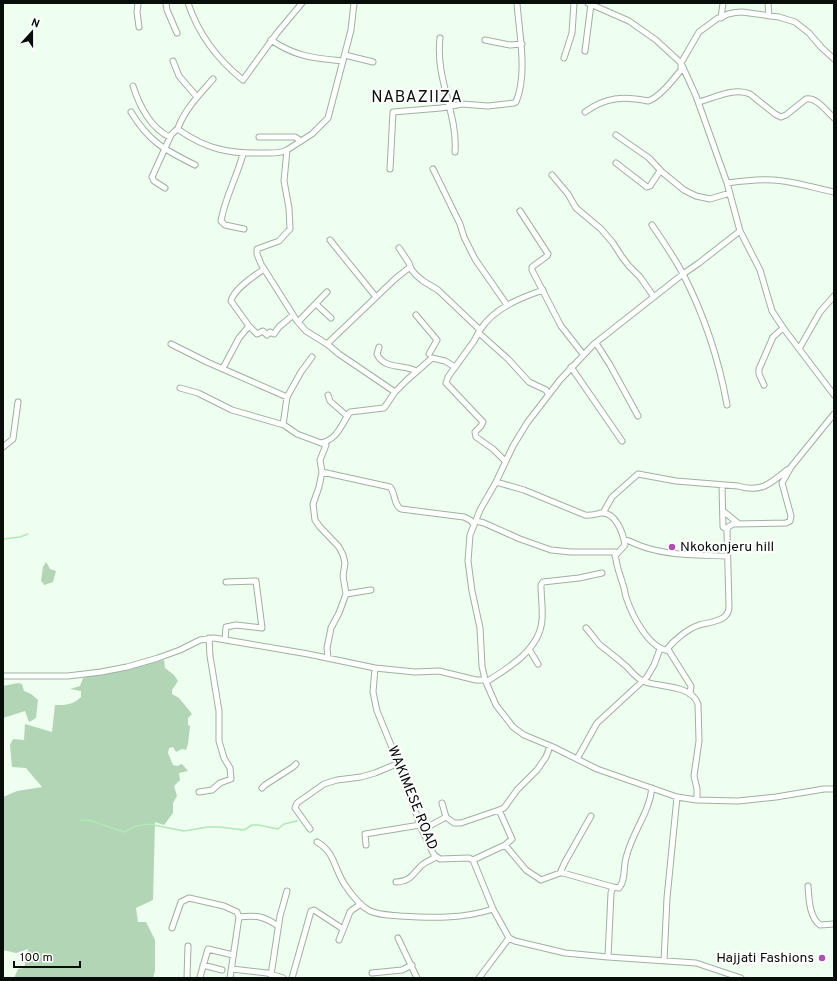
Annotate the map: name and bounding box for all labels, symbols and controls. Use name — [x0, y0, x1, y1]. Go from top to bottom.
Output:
north arrow — [12, 12, 52, 52]
text: N — [29, 16, 41, 32]
district label: NABAZIIZA — [371, 88, 463, 108]
place label: Nkokonjeru hill — [680, 539, 774, 556]
marker: Nkokonjeru hill — [667, 542, 677, 552]
street label: WAKIMESE ROAD — [383, 744, 441, 852]
scale bar — [14, 943, 80, 969]
text: 100 m — [20, 950, 53, 966]
place label: Hajjati Fashions — [716, 950, 814, 967]
marker: Hajjati Fashions — [817, 953, 827, 963]

